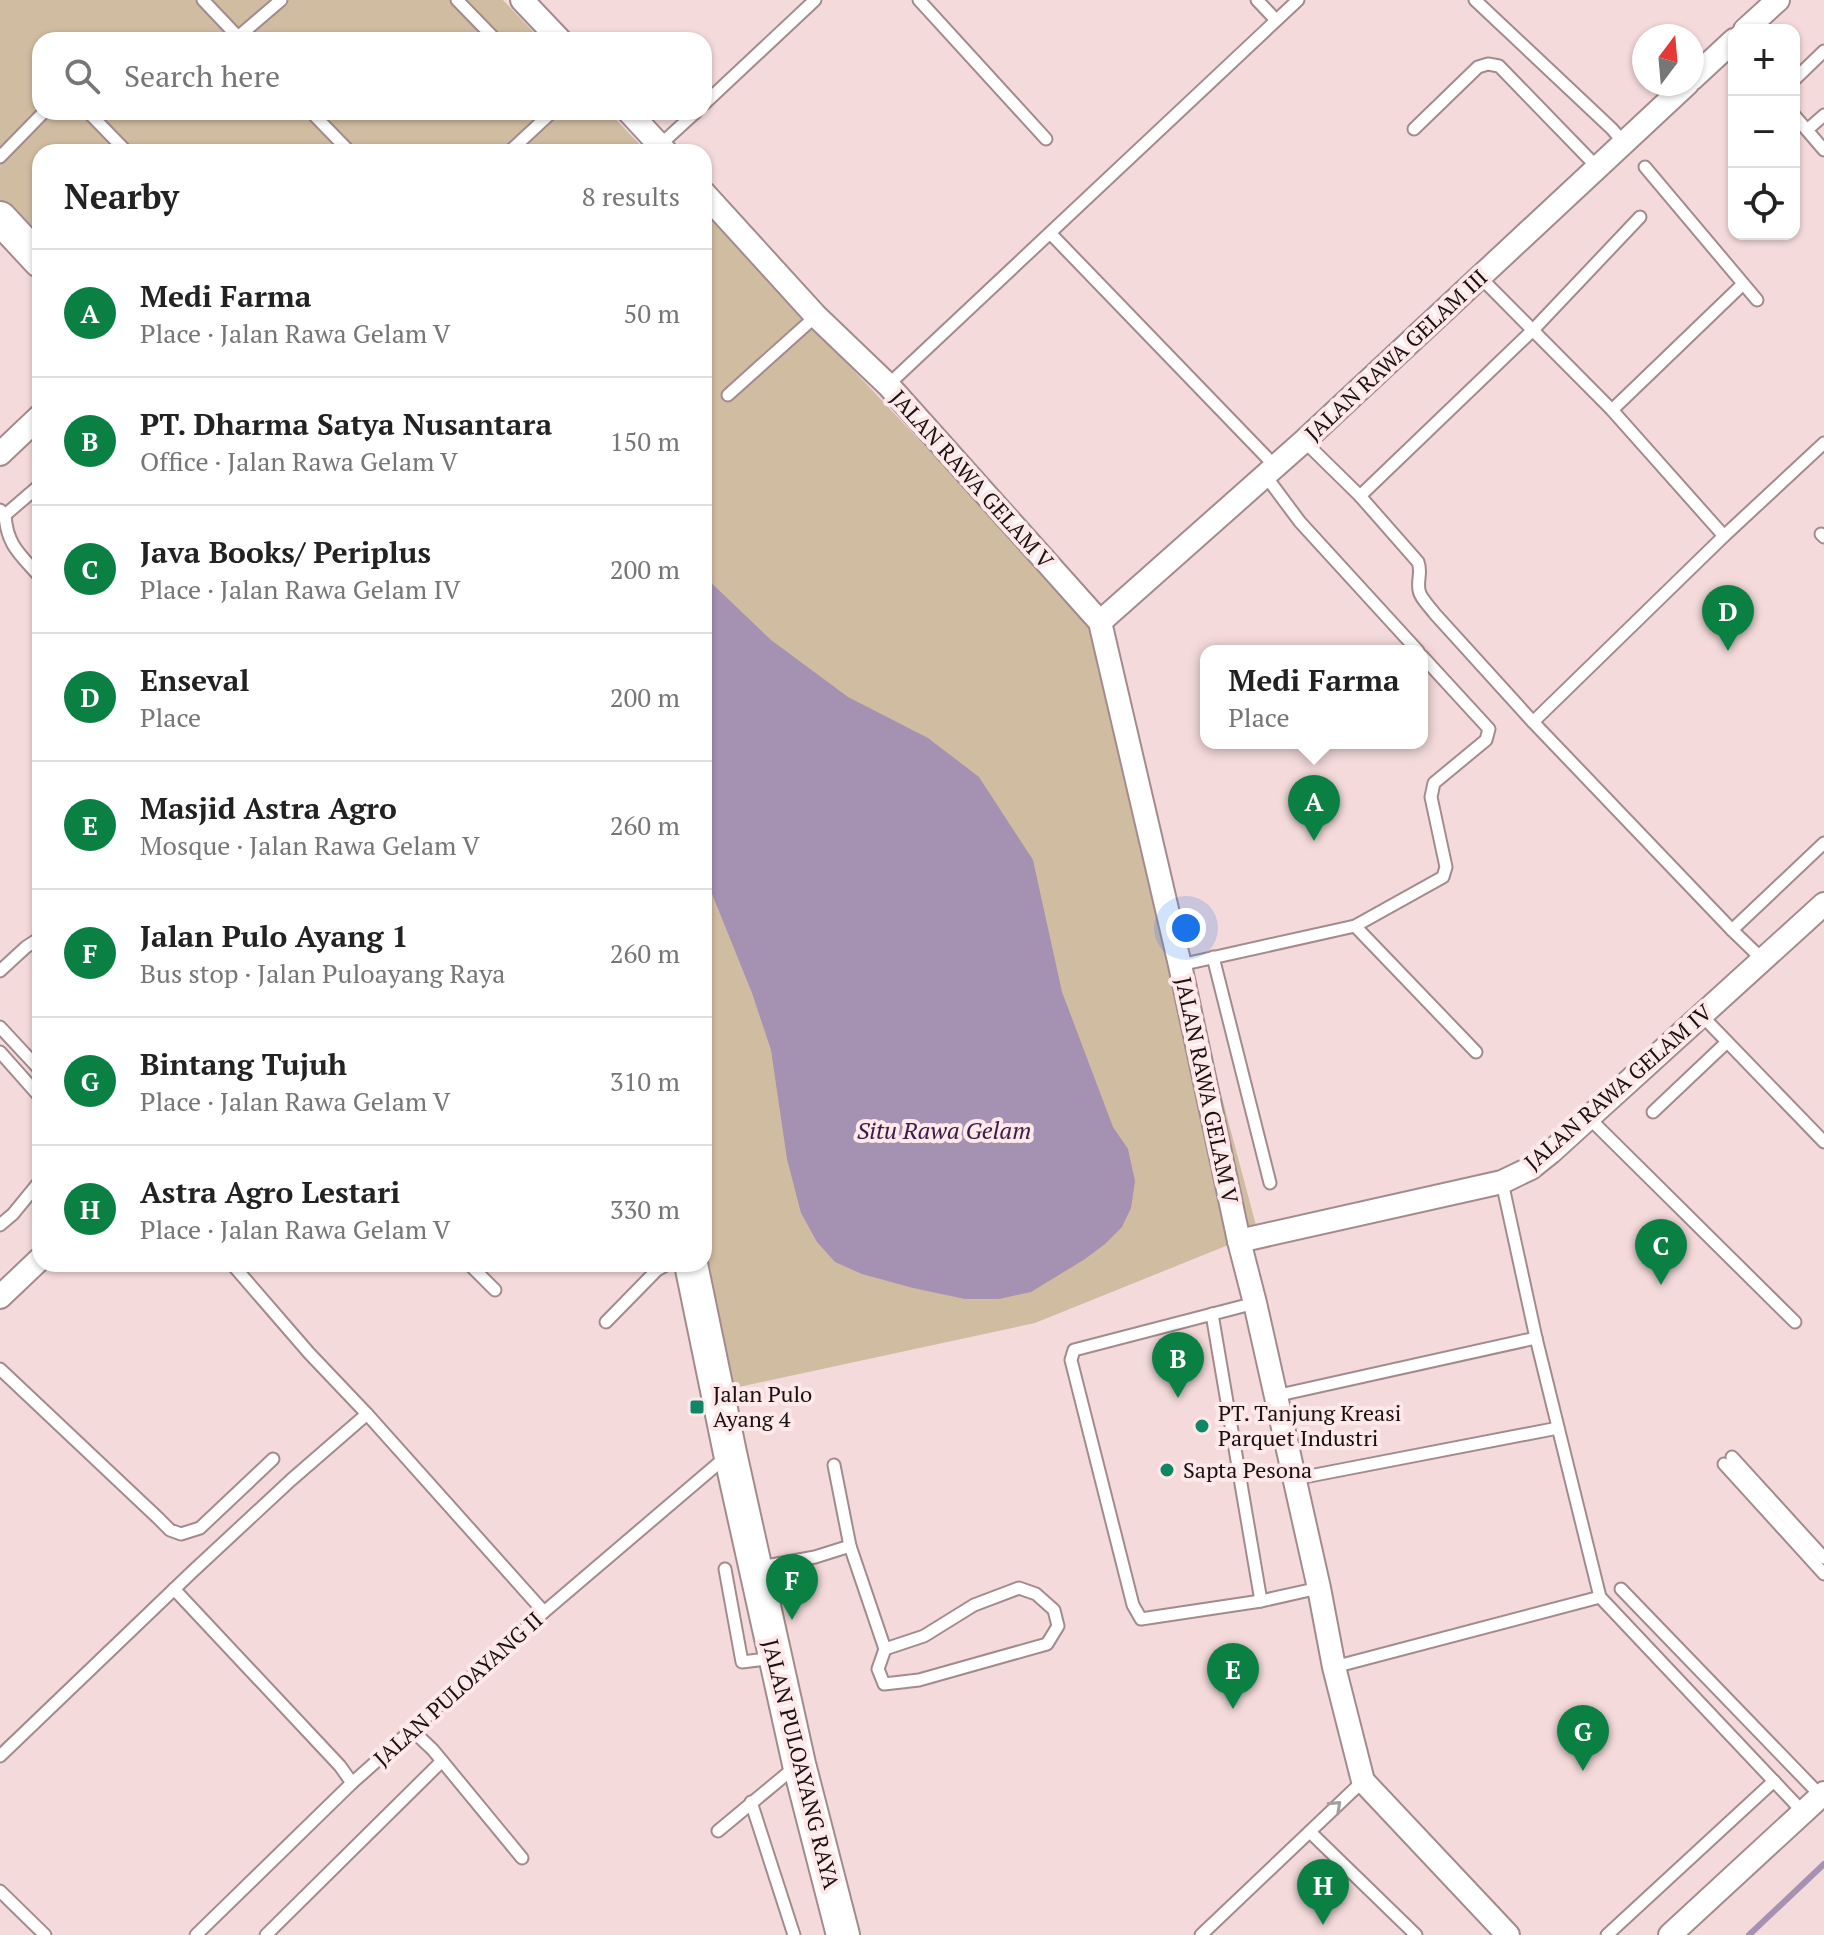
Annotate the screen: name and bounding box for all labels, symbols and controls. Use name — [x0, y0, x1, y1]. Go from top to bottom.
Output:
north arrow — [1632, 24, 1704, 96]
map controls — [1728, 24, 1800, 240]
button: + — [1728, 24, 1800, 96]
search box — [32, 32, 712, 120]
icon: search — [60, 54, 104, 98]
text: Search here — [124, 56, 280, 96]
button: − — [1728, 96, 1800, 168]
button: locate — [1728, 168, 1800, 240]
text: Nearby — [64, 174, 179, 219]
text: 8 results — [582, 179, 680, 213]
street label: JALAN RAWA GELAM III — [1298, 262, 1493, 447]
text: Medi Farma — [140, 276, 311, 316]
text: A — [81, 296, 99, 330]
text: 50 m — [624, 296, 680, 330]
text: Place · Jalan Rawa Gelam V — [140, 316, 451, 350]
street label: JALAN RAWA GELAM V — [884, 383, 1061, 575]
text: PT. Dharma Satya Nusantara — [140, 404, 552, 444]
text: B — [82, 424, 98, 458]
text: 150 m — [610, 424, 680, 458]
text: Office · Jalan Rawa Gelam V — [140, 444, 458, 478]
text: Java Books/ Periplus — [140, 532, 431, 572]
text: C — [82, 552, 98, 586]
text: 200 m — [610, 552, 680, 586]
text: Place · Jalan Rawa Gelam IV — [140, 572, 460, 606]
pin: D — [1702, 585, 1754, 651]
popup — [1200, 645, 1428, 749]
text: Enseval — [140, 660, 249, 700]
text: Medi Farma — [1228, 660, 1400, 700]
text: D — [80, 680, 100, 714]
text: 200 m — [610, 680, 680, 714]
text: Place — [140, 700, 201, 734]
text: Place — [1228, 700, 1290, 734]
pin: A — [1288, 775, 1340, 841]
text: Masjid Astra Agro — [140, 788, 397, 828]
text: E — [82, 808, 98, 842]
text: 260 m — [610, 808, 680, 842]
text: Mosque · Jalan Rawa Gelam V — [140, 828, 480, 862]
your location — [1166, 908, 1206, 948]
text: Jalan Pulo Ayang 1 — [140, 916, 408, 956]
text: F — [83, 936, 97, 970]
text: 260 m — [610, 936, 680, 970]
text: Bus stop · Jalan Puloayang Raya — [140, 956, 505, 990]
street label: JALAN RAWA GELAM V — [1169, 974, 1246, 1207]
street label: JALAN RAWA GELAM IV — [1518, 997, 1718, 1176]
text: Bintang Tujuh — [140, 1044, 347, 1084]
text: G — [81, 1064, 99, 1098]
text: 310 m — [610, 1064, 680, 1098]
text: Place · Jalan Rawa Gelam V — [140, 1084, 451, 1118]
water label: Situ Rawa Gelam — [857, 1114, 1031, 1146]
text: Astra Agro Lestari — [140, 1172, 400, 1212]
text: H — [80, 1192, 100, 1226]
text: 330 m — [610, 1192, 680, 1226]
text: Place · Jalan Rawa Gelam V — [140, 1212, 451, 1246]
pin: C — [1635, 1219, 1687, 1285]
pin: B — [1152, 1332, 1204, 1398]
place label: Jalan Pulo Ayang 4 — [713, 1379, 812, 1433]
marker: Jalan Pulo Ayang 4 — [688, 1398, 706, 1416]
place label: PT. Tanjung Kreasi Parquet Industri — [1218, 1398, 1401, 1452]
marker: PT. Tanjung Kreasi Parquet Industri — [1193, 1417, 1211, 1435]
place label: Sapta Pesona — [1183, 1455, 1312, 1484]
marker: Sapta Pesona — [1158, 1461, 1176, 1479]
pin: F — [766, 1554, 818, 1620]
street label: JALAN PULOAYANG II — [367, 1605, 548, 1772]
street label: JALAN PULOAYANG RAYA — [756, 1636, 847, 1893]
pin: E — [1207, 1643, 1259, 1709]
pin: G — [1557, 1705, 1609, 1771]
one-way arrow — [1327, 1801, 1341, 1815]
pin: H — [1297, 1859, 1349, 1925]

